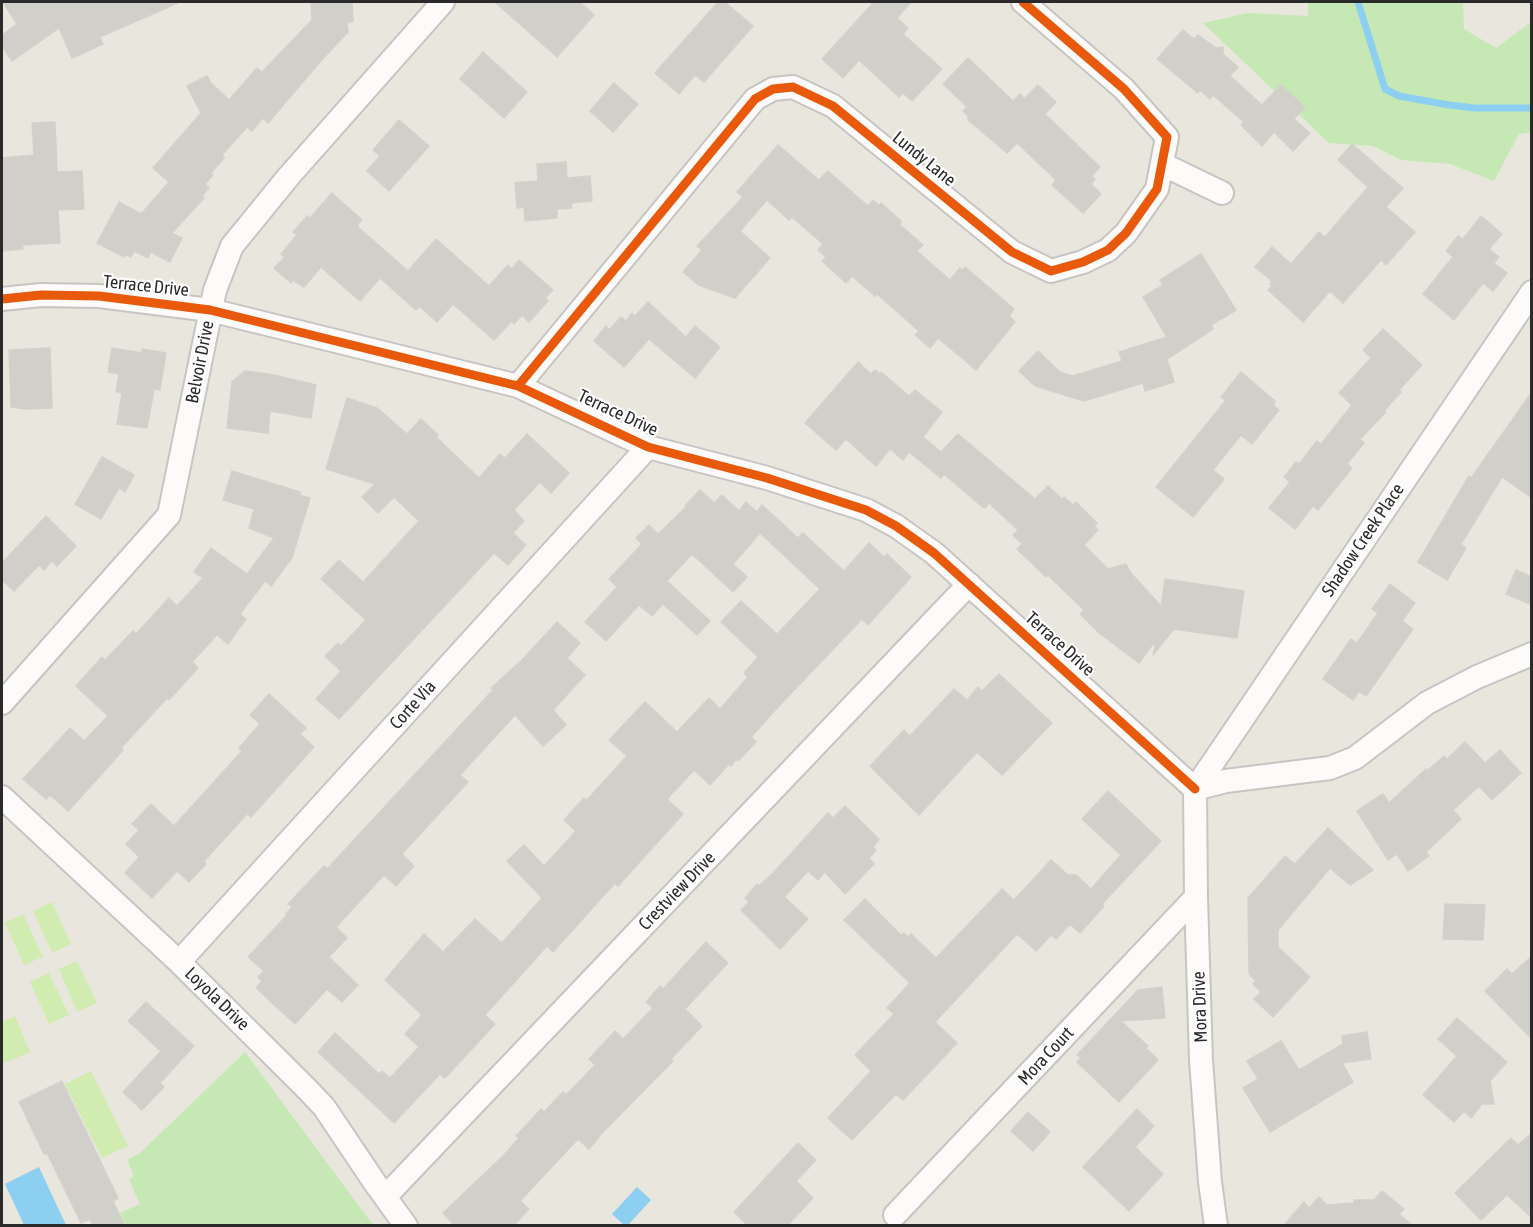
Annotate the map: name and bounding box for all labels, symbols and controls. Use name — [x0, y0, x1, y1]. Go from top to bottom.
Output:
street label: Lundy Lane — [888, 127, 960, 191]
street label: Terrace Drive — [102, 271, 190, 301]
street label: Belvoir Drive — [181, 319, 219, 405]
street label: Terrace Drive — [575, 385, 661, 441]
street label: Shadow Creek Place — [1317, 479, 1409, 601]
street label: Terrace Drive — [1021, 607, 1099, 681]
street label: Corte Via — [385, 676, 441, 734]
street label: Crestview Drive — [634, 847, 720, 935]
street label: Loyola Drive — [180, 963, 254, 1035]
street label: Mora Drive — [1188, 971, 1212, 1043]
street label: Mora Court — [1014, 1022, 1078, 1090]

